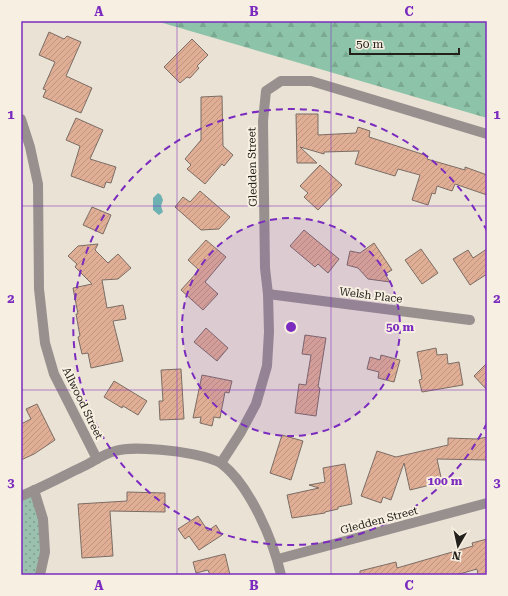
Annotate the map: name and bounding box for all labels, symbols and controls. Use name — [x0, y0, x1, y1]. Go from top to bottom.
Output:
text: A — [94, 4, 104, 19]
text: B — [249, 4, 259, 19]
text: C — [404, 4, 414, 19]
scale bar — [350, 30, 459, 56]
text: 50 m — [356, 37, 383, 51]
text: 1 — [7, 107, 15, 122]
text: 1 — [493, 107, 501, 122]
street label: Gledden Street — [245, 127, 260, 207]
street label: Welsh Place — [339, 285, 403, 306]
text: 2 — [7, 291, 15, 306]
text: 2 — [493, 291, 501, 306]
centre of rings — [284, 320, 298, 334]
text: 50 m — [386, 320, 414, 334]
street label: Allwood Street — [60, 365, 106, 441]
text: 100 m — [428, 474, 463, 488]
text: 3 — [7, 475, 15, 490]
text: 3 — [493, 475, 501, 490]
street label: Gledden Street — [339, 504, 419, 537]
north arrow — [438, 526, 478, 566]
text: N — [451, 548, 462, 562]
text: A — [94, 578, 104, 593]
text: B — [249, 578, 259, 593]
text: C — [404, 578, 414, 593]

